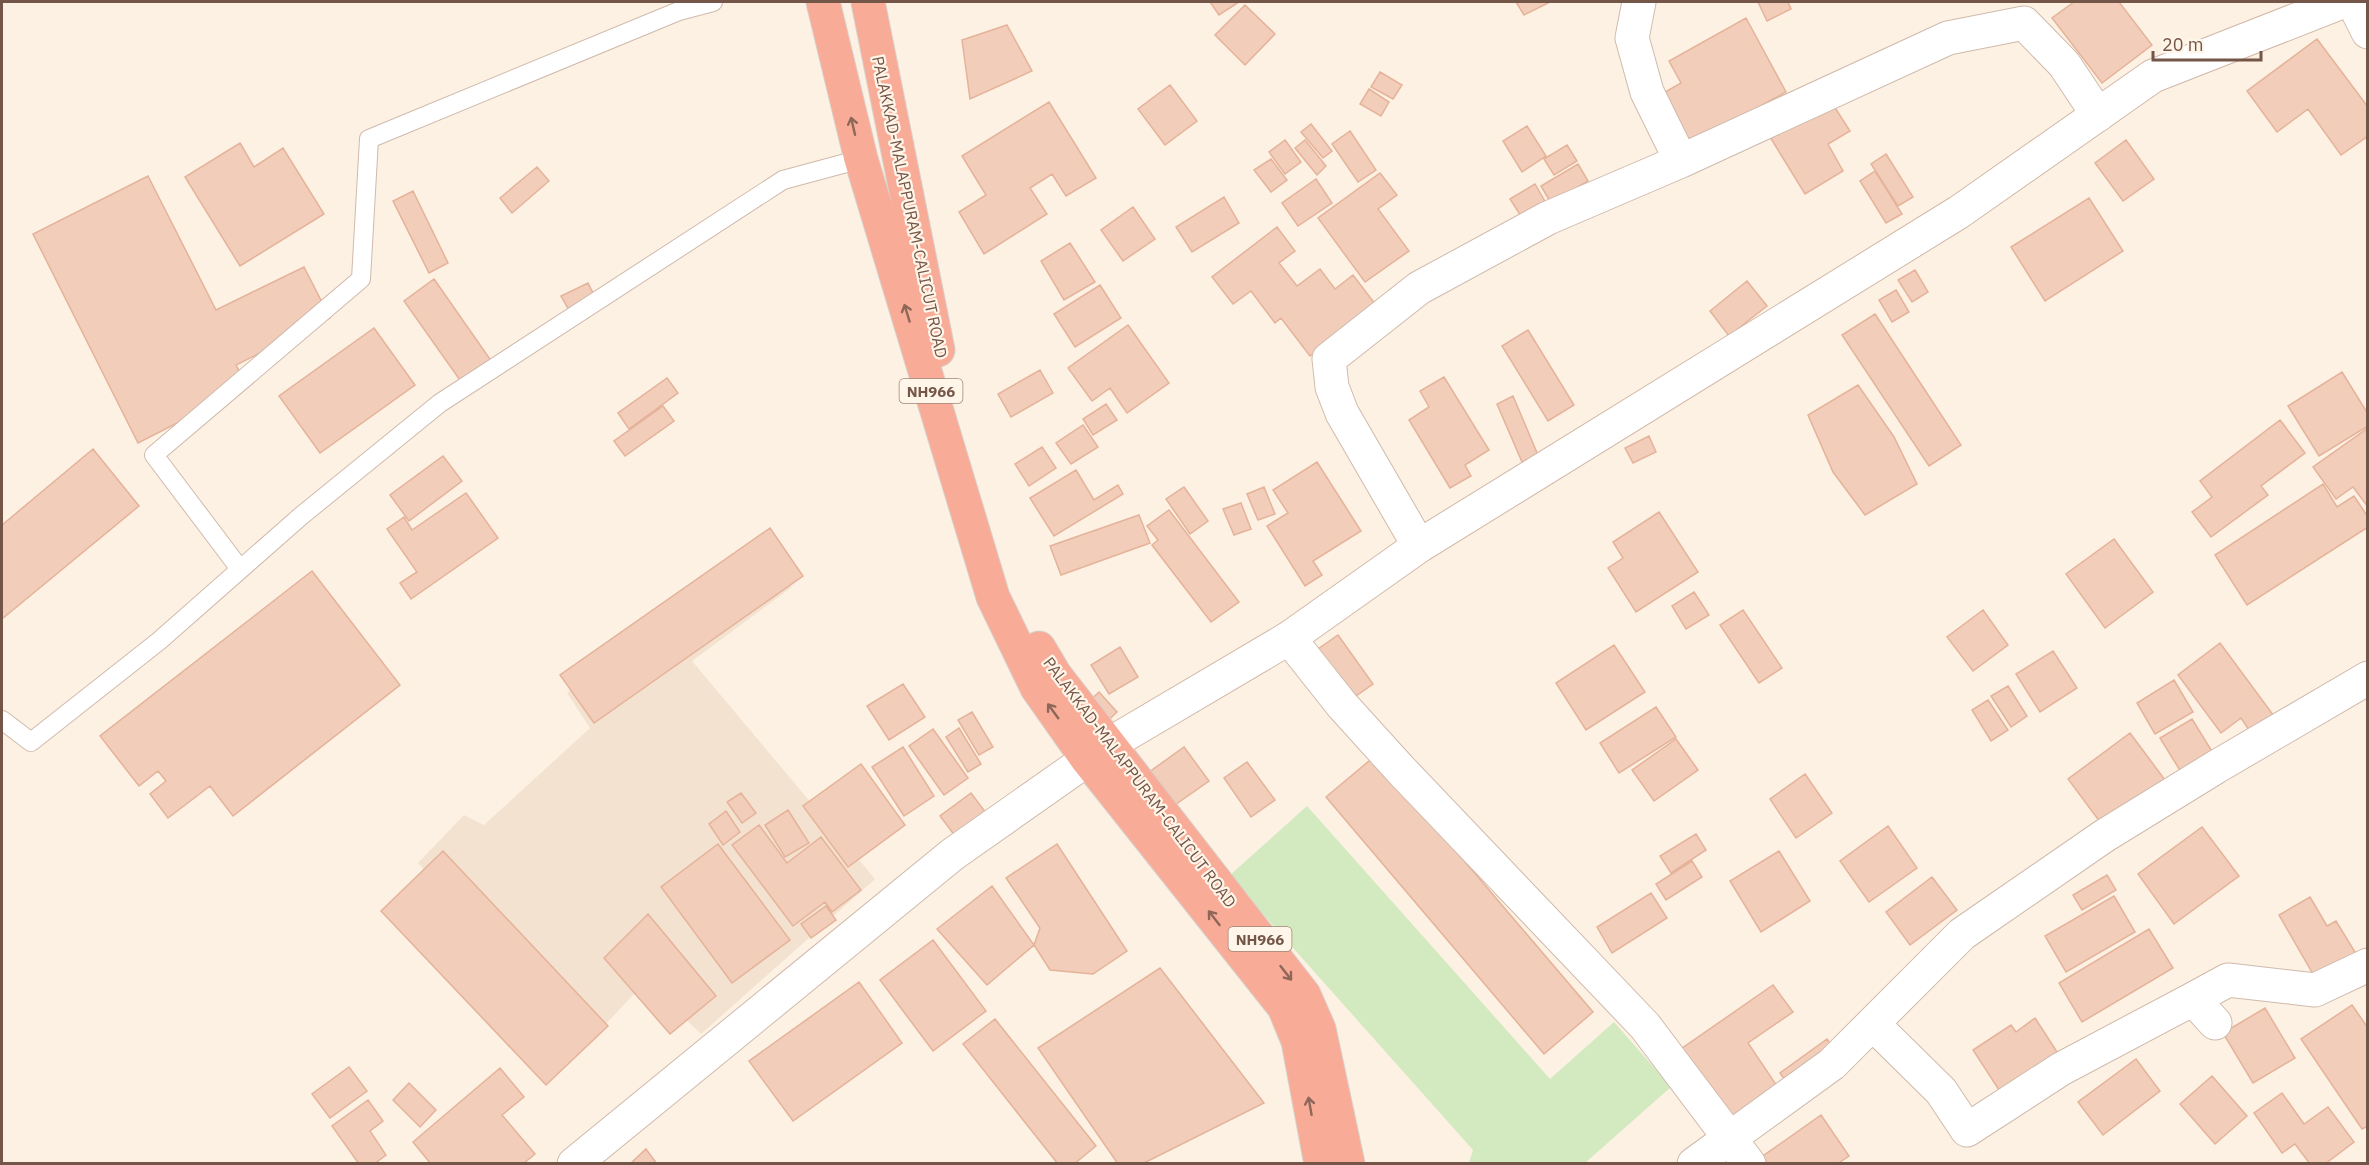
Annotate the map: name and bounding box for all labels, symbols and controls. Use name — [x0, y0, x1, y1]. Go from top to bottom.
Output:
scale bar — [2153, 24, 2261, 62]
text: 20 m — [2162, 33, 2204, 56]
street label: PALAKKAD-MALAPPURAM-CALICUT ROAD — [868, 54, 952, 360]
one-way arrow — [846, 117, 858, 136]
one-way arrow — [901, 304, 912, 323]
road number: NH966 — [900, 379, 962, 403]
street label: PALAKKAD-MALAPPURAM-CALICUT ROAD — [1039, 653, 1241, 911]
one-way arrow — [1047, 704, 1059, 720]
one-way arrow — [1207, 911, 1220, 927]
road number: NH966 — [1228, 927, 1292, 951]
one-way arrow — [1280, 964, 1293, 980]
one-way arrow — [1304, 1097, 1315, 1116]

